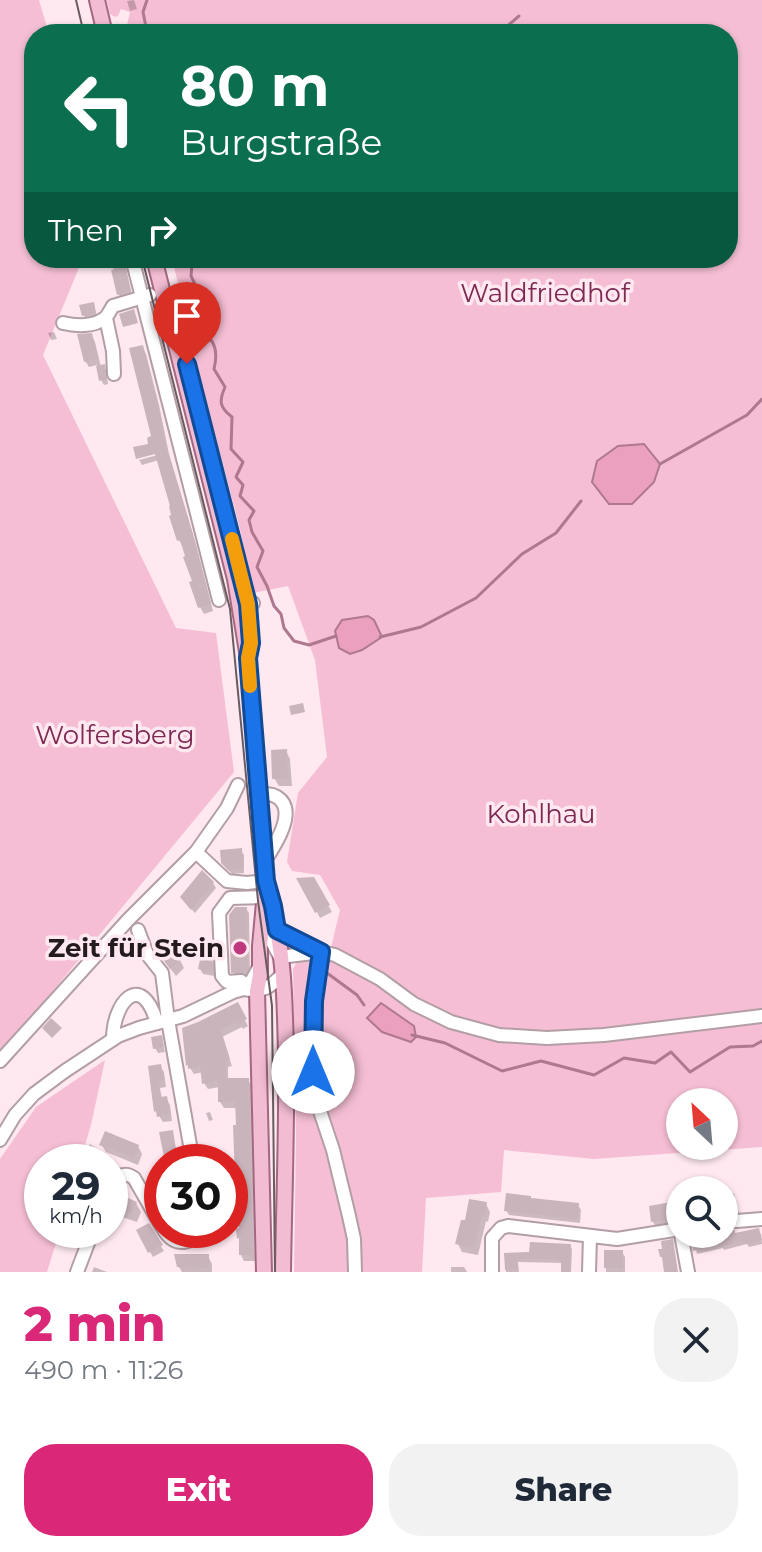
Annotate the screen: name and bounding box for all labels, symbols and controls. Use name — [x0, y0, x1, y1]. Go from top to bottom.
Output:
text: 80 m — [180, 52, 330, 120]
icon: left — [48, 56, 152, 160]
text: Burgstraße — [180, 120, 382, 164]
icon: right — [140, 208, 184, 252]
text: Then — [48, 212, 124, 249]
park label: Waldfriedhof — [460, 277, 631, 309]
pin — [153, 282, 221, 364]
icon: arrive — [165, 294, 209, 338]
park label: Wolfersberg — [35, 719, 195, 751]
park label: Kohlhau — [486, 798, 596, 830]
place label: Zeit für Stein — [48, 932, 224, 964]
marker: Zeit für Stein — [231, 939, 249, 957]
position arrow — [271, 1030, 355, 1114]
north arrow — [666, 1088, 738, 1160]
map controls — [666, 1088, 738, 1248]
speed limit sign: 30 — [144, 1144, 248, 1248]
text: 29 — [51, 1161, 101, 1210]
button: search — [666, 1176, 738, 1248]
text: km/h — [49, 1204, 103, 1228]
text: 2 min — [24, 1295, 165, 1353]
button: close — [654, 1298, 738, 1382]
text: 490 m · 11:26 — [24, 1354, 183, 1386]
button: Exit — [24, 1444, 373, 1536]
button: Share — [389, 1444, 738, 1536]

